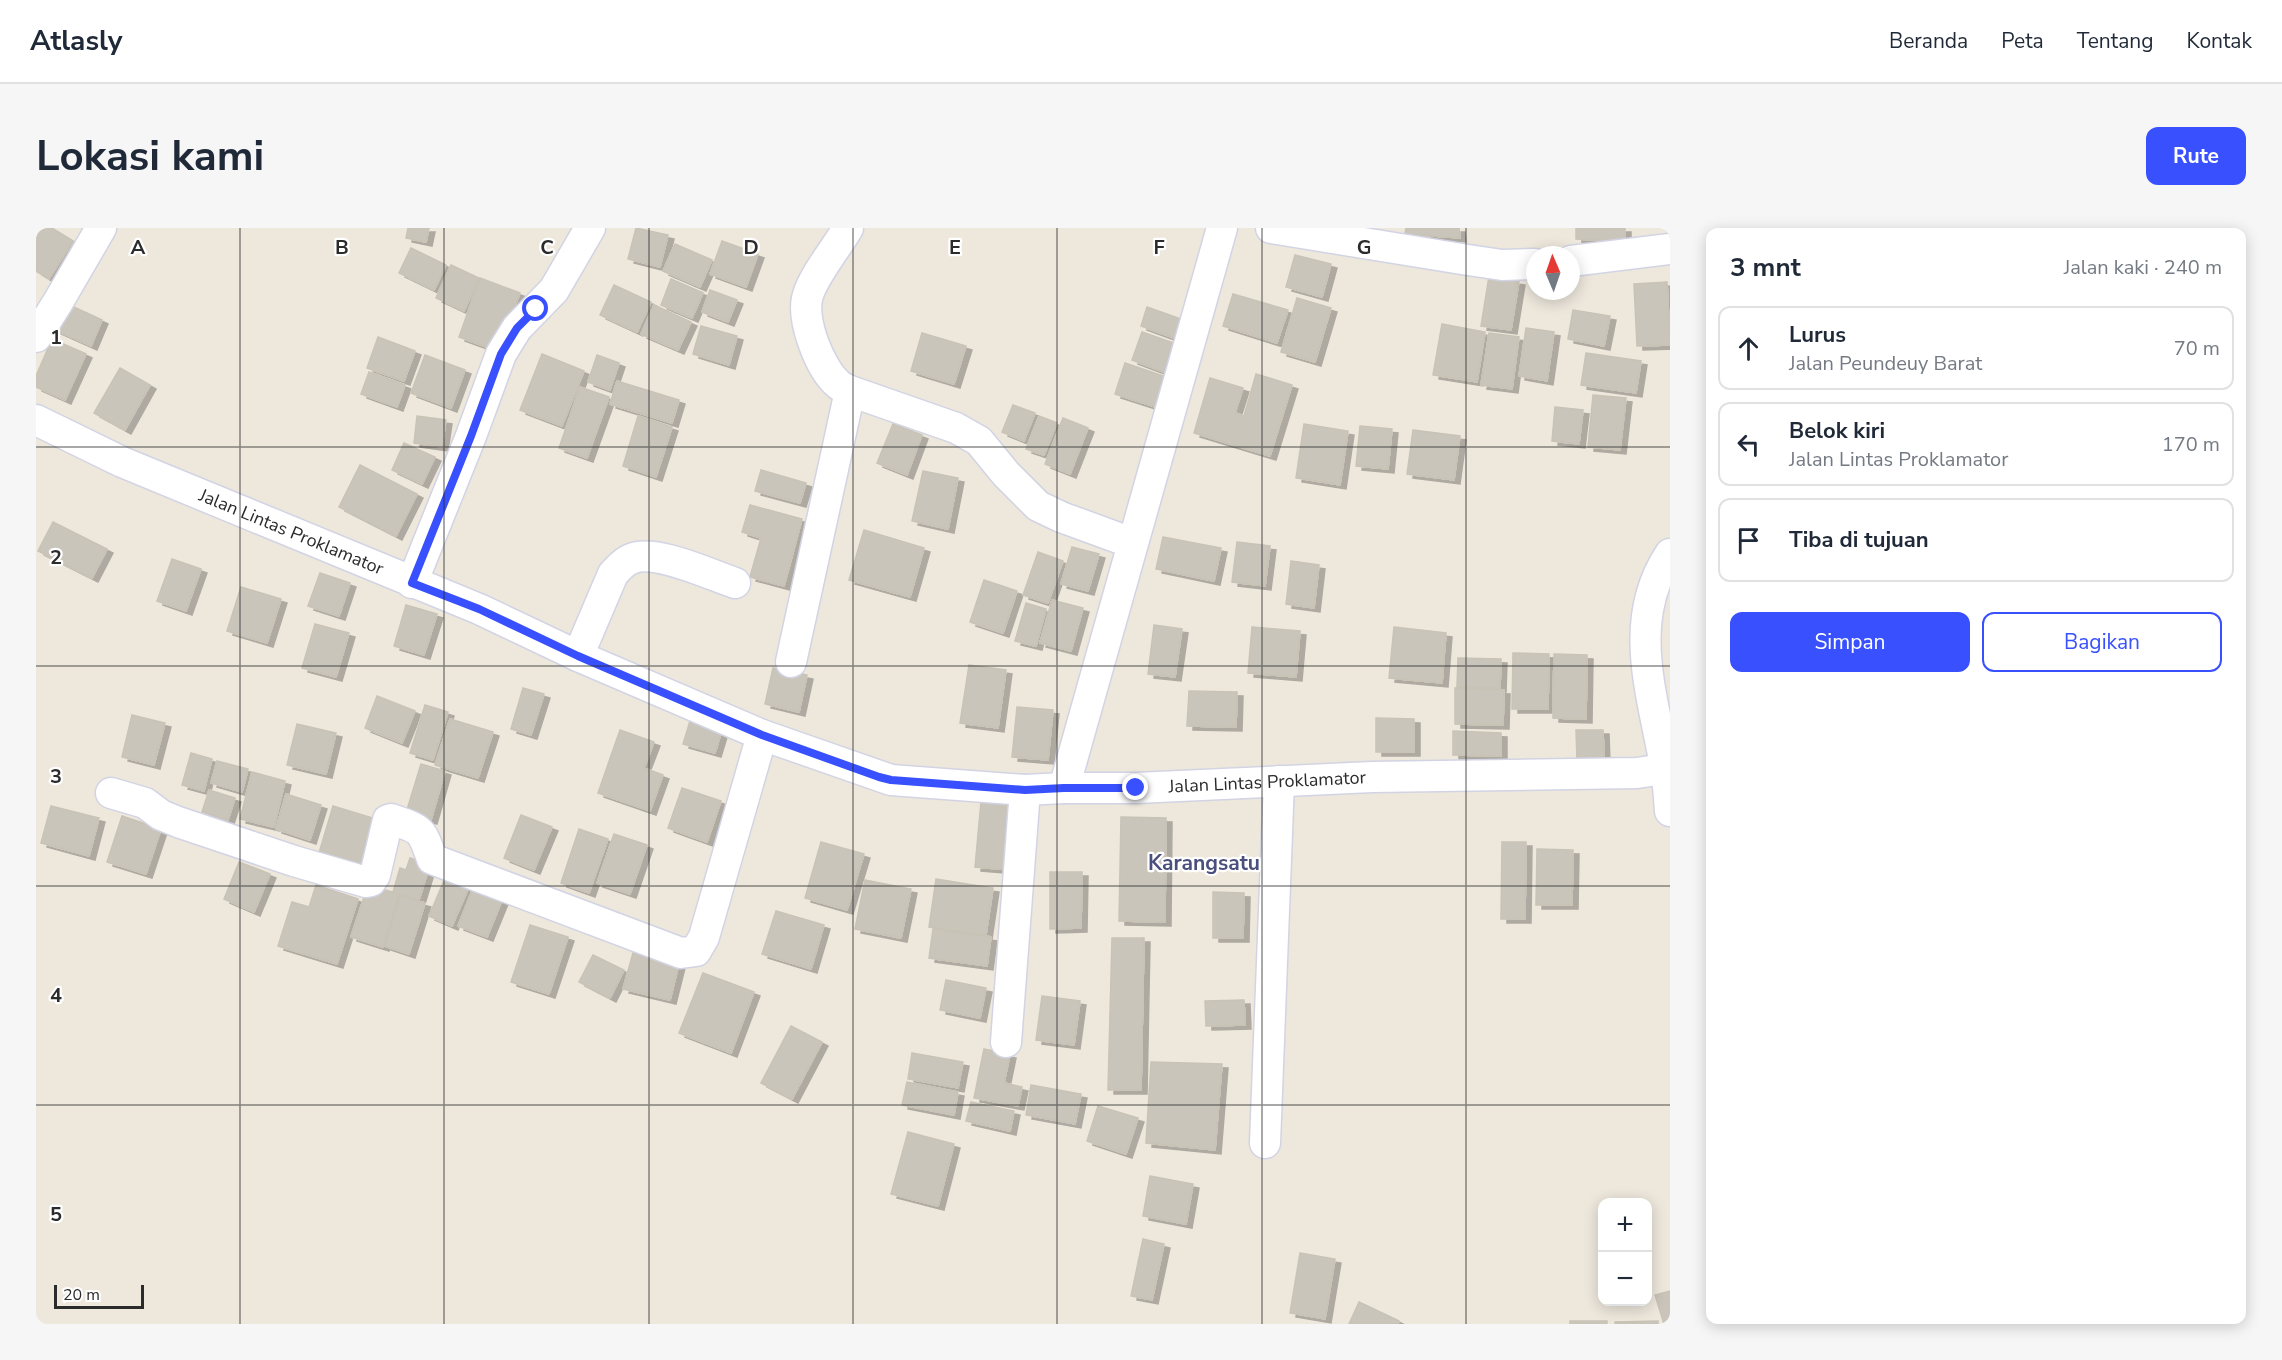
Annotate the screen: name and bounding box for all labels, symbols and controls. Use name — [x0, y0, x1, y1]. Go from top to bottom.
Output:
text: Atlasly — [30, 22, 122, 60]
text: Beranda — [1889, 27, 1968, 55]
text: Peta — [2001, 27, 2044, 55]
text: Tentang — [2077, 27, 2154, 55]
text: Kontak — [2187, 27, 2252, 55]
button: Rute — [2146, 127, 2246, 185]
text: Lokasi kami — [36, 128, 264, 185]
text: A — [131, 234, 146, 261]
text: B — [335, 234, 349, 261]
text: C — [540, 234, 554, 261]
text: D — [743, 234, 759, 261]
text: E — [949, 234, 961, 261]
text: F — [1153, 234, 1165, 261]
text: G — [1357, 234, 1371, 261]
north arrow — [1526, 246, 1580, 300]
text: 3 mnt — [1730, 250, 1801, 285]
text: Jalan kaki · 240 m — [2064, 254, 2222, 281]
route start — [522, 295, 548, 321]
text: Lurus — [1789, 320, 1846, 350]
text: 1 — [50, 324, 62, 351]
icon: ahead — [1732, 332, 1765, 365]
text: 70 m — [2174, 335, 2220, 362]
text: Jalan Peundeuy Barat — [1789, 350, 1982, 377]
text: Belok kiri — [1789, 416, 1885, 446]
icon: left — [1732, 428, 1765, 461]
text: 170 m — [2162, 431, 2220, 458]
text: Jalan Lintas Proklamator — [1789, 446, 2008, 473]
street label: Jalan Lintas Proklamator — [195, 483, 388, 581]
icon: arrive — [1732, 524, 1765, 557]
text: Tiba di tujuan — [1789, 525, 1929, 555]
text: 2 — [50, 544, 62, 571]
button: Simpan — [1730, 612, 1970, 672]
button: Bagikan — [1982, 612, 2222, 672]
text: 3 — [50, 763, 62, 790]
street label: Jalan Lintas Proklamator — [1167, 765, 1367, 799]
route end — [1122, 774, 1148, 800]
district label: Karangsatu — [1148, 849, 1260, 877]
text: 4 — [50, 982, 62, 1009]
map controls — [1598, 1198, 1652, 1306]
button: + — [1598, 1198, 1652, 1252]
text: 5 — [50, 1201, 62, 1228]
button: − — [1598, 1252, 1652, 1306]
scale bar — [54, 1282, 144, 1310]
text: 20 m — [63, 1284, 100, 1306]

